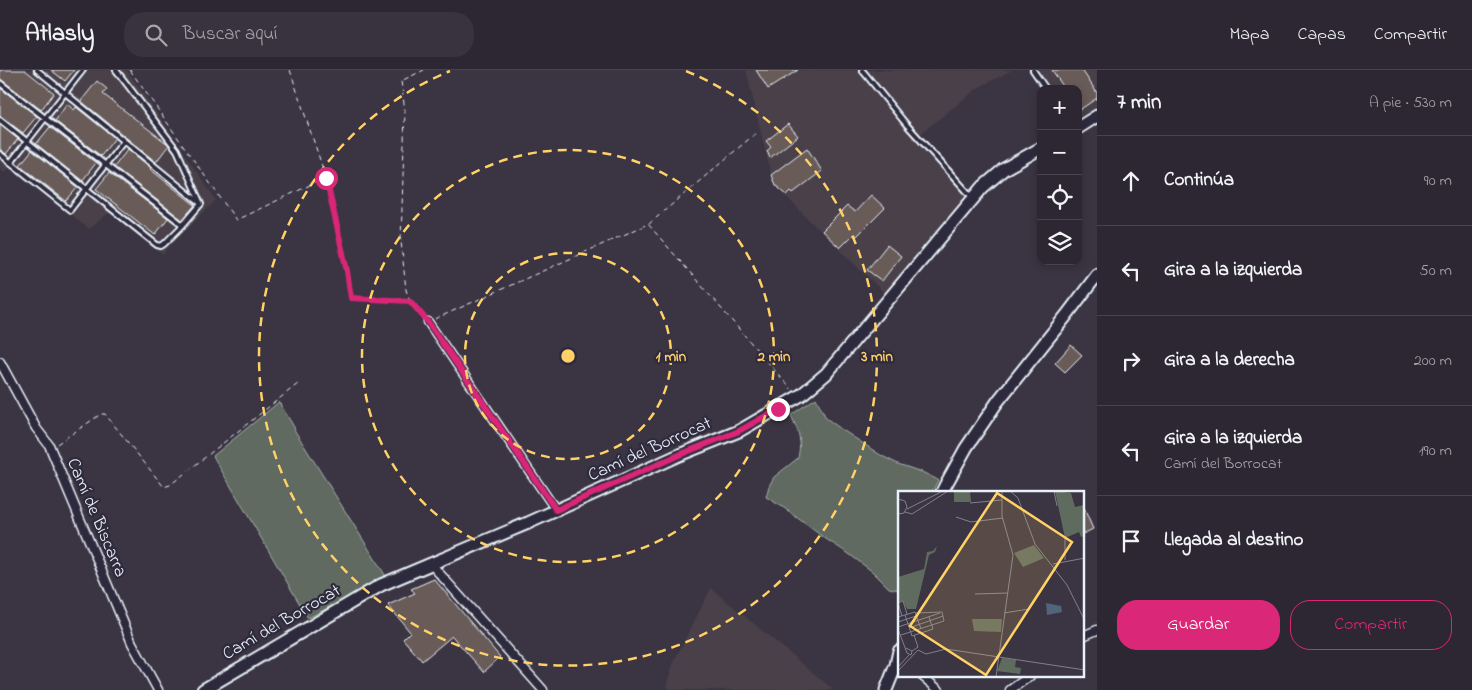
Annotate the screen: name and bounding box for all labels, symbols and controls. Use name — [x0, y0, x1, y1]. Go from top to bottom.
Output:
search box — [124, 12, 474, 57]
text: Atlasly — [25, 17, 94, 52]
icon: search — [142, 21, 170, 49]
text: Buscar aquí — [182, 21, 277, 48]
text: Mapa — [1229, 22, 1270, 48]
text: Capas — [1298, 22, 1346, 48]
text: Compartir — [1374, 22, 1447, 48]
map controls — [1037, 85, 1082, 265]
button: + — [1037, 85, 1082, 130]
text: 7 min — [1117, 88, 1161, 118]
text: A pie · 530 m — [1369, 91, 1452, 115]
button: − — [1037, 130, 1082, 175]
route start — [315, 167, 338, 190]
icon: ahead — [1117, 167, 1145, 195]
text: Continúa — [1164, 167, 1234, 194]
text: 90 m — [1424, 169, 1452, 193]
button: locate — [1037, 175, 1082, 220]
button: layers — [1037, 220, 1082, 265]
icon: left — [1117, 257, 1145, 285]
text: Gira a la izquierda — [1164, 257, 1302, 284]
text: 50 m — [1420, 259, 1452, 283]
text: 1 min — [656, 346, 687, 368]
text: 2 min — [757, 346, 791, 368]
text: 3 min — [860, 346, 893, 368]
centre of rings — [559, 347, 577, 365]
icon: right — [1117, 347, 1145, 375]
text: Gira a la derecha — [1164, 347, 1295, 374]
text: 200 m — [1414, 349, 1452, 373]
route end — [767, 398, 790, 421]
street label: Camí del Borrocat — [584, 411, 716, 489]
text: Gira a la izquierda — [1164, 425, 1302, 452]
icon: left — [1117, 437, 1145, 465]
text: 190 m — [1419, 439, 1452, 463]
text: Camí del Borrocat — [1164, 452, 1282, 476]
street label: Camí de Biscarra — [59, 454, 133, 582]
inset map — [898, 491, 1084, 678]
icon: arrive — [1117, 527, 1145, 555]
text: Llegada al destino — [1164, 527, 1303, 554]
street label: Camí del Borrocat — [218, 579, 346, 667]
button: Guardar — [1117, 600, 1280, 650]
button: Compartir — [1290, 600, 1452, 650]

